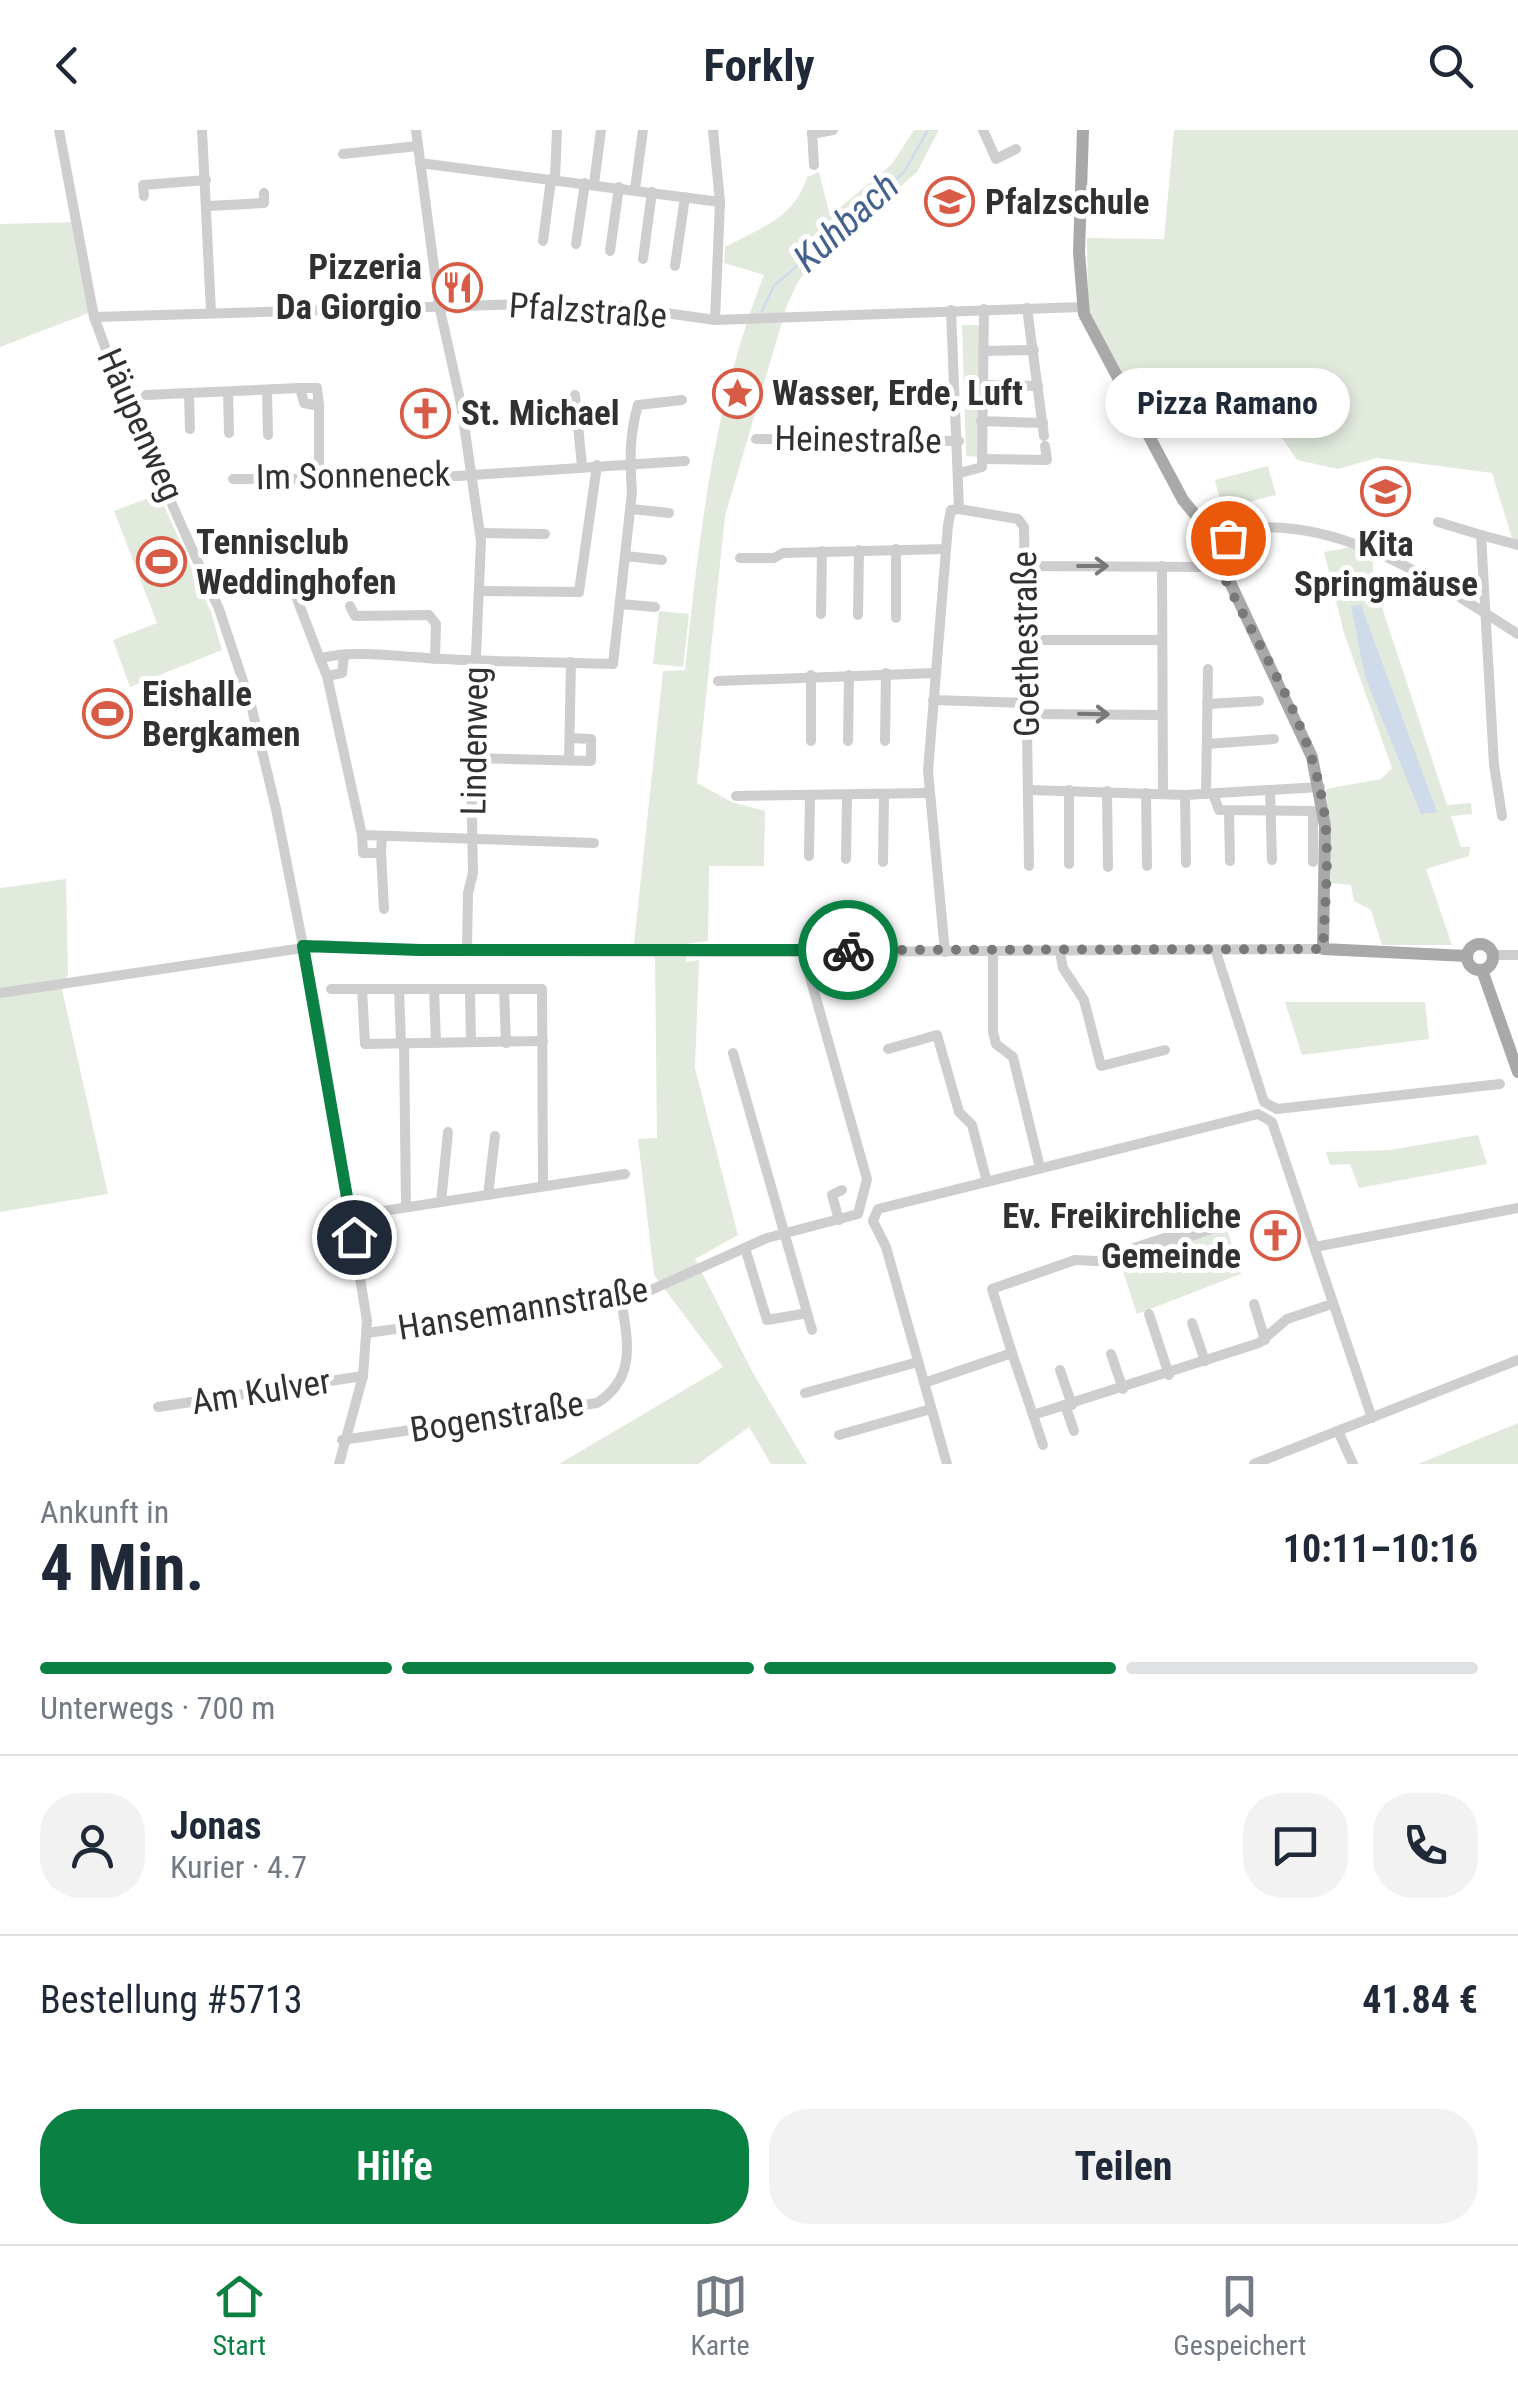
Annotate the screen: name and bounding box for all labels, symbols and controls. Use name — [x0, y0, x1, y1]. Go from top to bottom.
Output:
icon: back — [40, 38, 95, 93]
icon: search — [1423, 38, 1478, 93]
text: Forkly — [703, 39, 815, 92]
water label: Kuhbach — [784, 164, 908, 280]
school or university icon: Pfalzschule — [924, 176, 976, 228]
place label: Pfalzschule — [985, 182, 1150, 223]
place label: Pizzeria Da Giorgio — [276, 247, 422, 328]
restaurant icon: Pizzeria Da Giorgio — [431, 261, 483, 313]
street label: Pfalzstraße — [508, 285, 668, 337]
street label: Häupenweg — [88, 342, 192, 508]
place icon: Wasser, Erde, Luft — [711, 367, 763, 419]
callout: Pizza Ramano — [1106, 368, 1350, 438]
place label: Wasser, Erde, Luft — [772, 373, 1023, 414]
text: Pizza Ramano — [1137, 384, 1318, 422]
church icon: St. Michael — [400, 387, 452, 439]
place label: St. Michael — [461, 393, 620, 434]
street label: Heinestraße — [774, 418, 942, 462]
street label: Im Sonneneck — [255, 454, 451, 498]
school or university icon: Kita Springmäuse — [1360, 466, 1412, 518]
pin — [1186, 496, 1271, 581]
icon: bag — [1201, 511, 1256, 566]
place label: Tennisclub Weddinghofen — [196, 522, 396, 603]
place label: Kita Springmäuse — [1294, 524, 1478, 605]
sports icon: Tennisclub Weddinghofen — [135, 536, 187, 588]
street label: Goethestraße — [1004, 551, 1048, 737]
one-way arrow — [1076, 556, 1109, 576]
street label: Lindenweg — [453, 666, 497, 816]
place label: Eishalle Bergkamen — [142, 674, 300, 755]
sports icon: Eishalle Bergkamen — [81, 688, 133, 740]
one-way arrow — [1076, 704, 1109, 724]
courier — [798, 900, 898, 1000]
icon: bike — [821, 923, 876, 978]
pin — [312, 1195, 397, 1280]
place label: Ev. Freikirchliche Gemeinde — [1002, 1196, 1241, 1277]
icon: home — [327, 1210, 382, 1265]
church icon: Ev. Freikirchliche Gemeinde — [1250, 1210, 1302, 1262]
street label: Hansemannstraße — [395, 1269, 651, 1349]
street label: Am Kulver — [189, 1361, 333, 1423]
street label: Bogenstraße — [407, 1383, 587, 1451]
text: Ankunft in — [40, 1493, 169, 1531]
text: 10:11–10:16 — [1283, 1527, 1478, 1571]
text: 4 Min. — [40, 1530, 204, 1606]
text: Unterwegs · 700 m — [40, 1689, 275, 1727]
button: person — [40, 1793, 145, 1898]
button: chat — [1243, 1793, 1348, 1898]
button: phone — [1373, 1793, 1478, 1898]
text: Jonas — [170, 1804, 261, 1848]
text: Kurier · 4.7 — [170, 1848, 307, 1886]
text: Bestellung #5713 — [40, 1978, 302, 2022]
text: 41.84 € — [1362, 1978, 1478, 2022]
button: Hilfe — [40, 2109, 749, 2224]
button: Teilen — [769, 2109, 1478, 2224]
tab: Start — [212, 2269, 267, 2362]
tab: Karte — [690, 2269, 750, 2362]
tab: Gespeichert — [1173, 2269, 1306, 2362]

